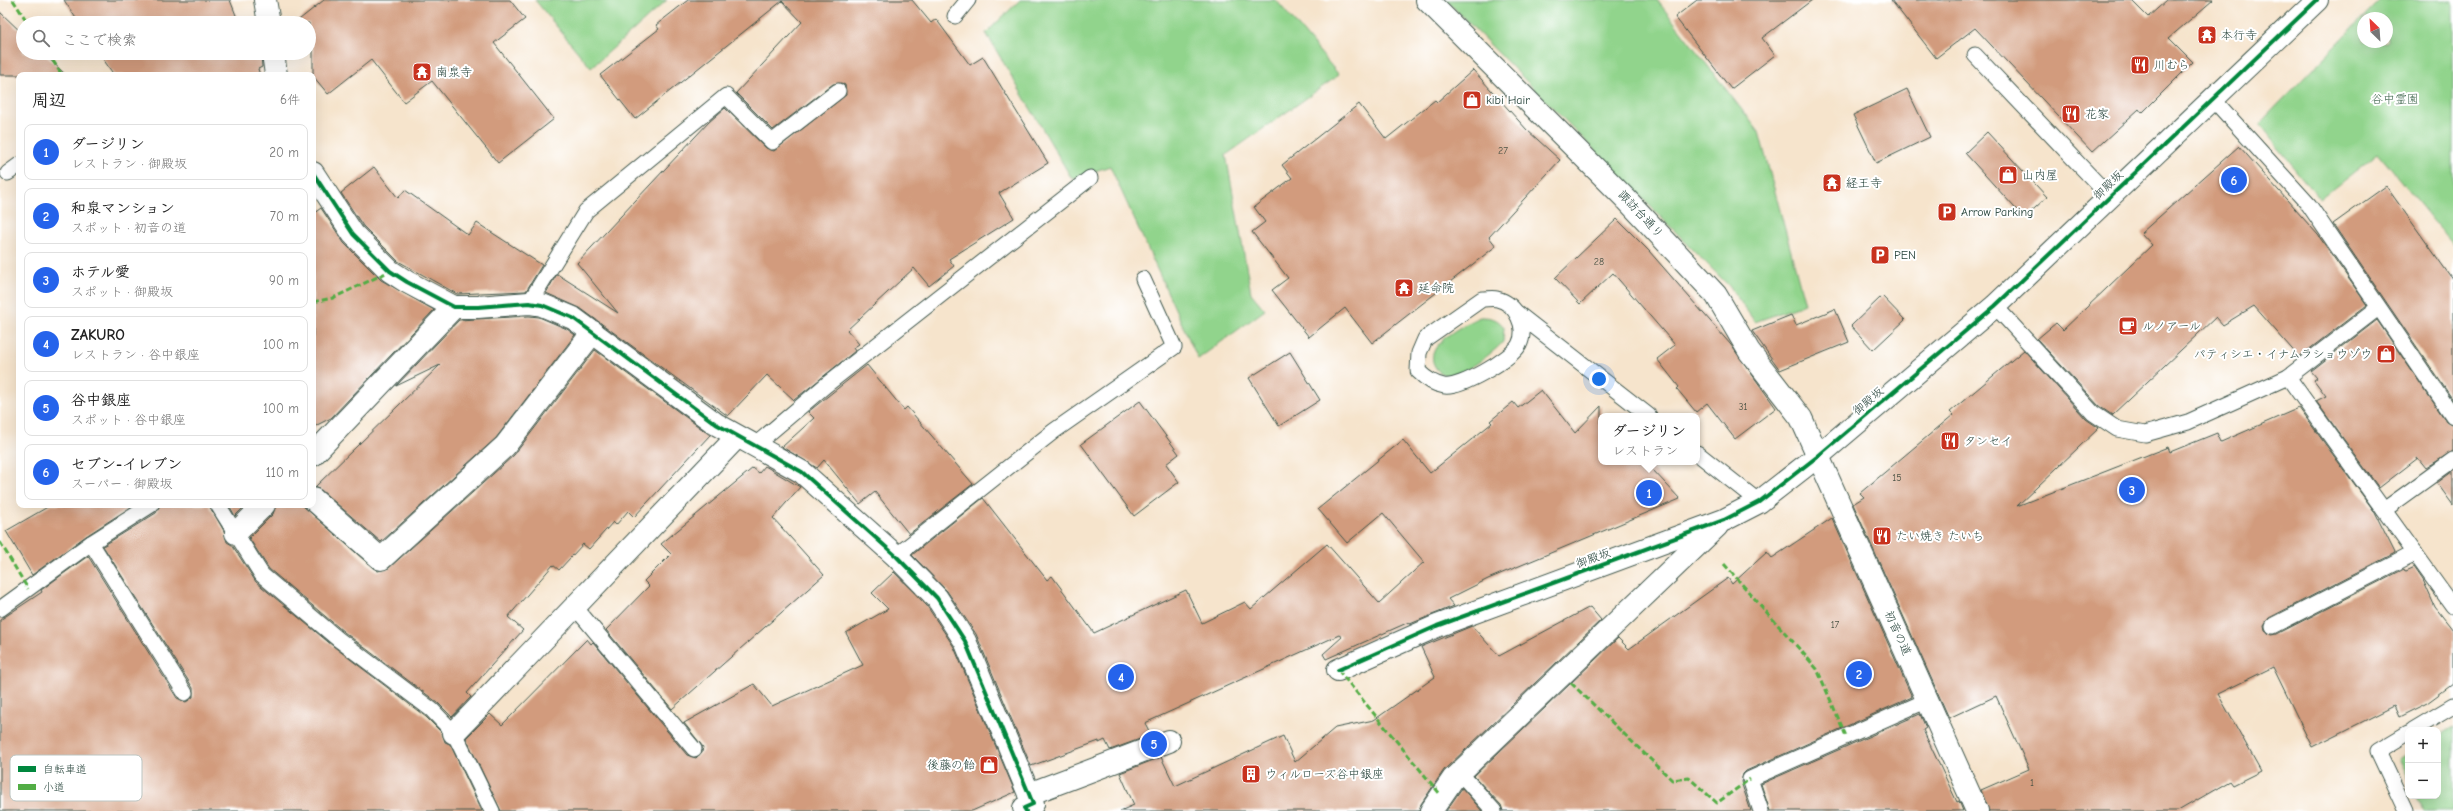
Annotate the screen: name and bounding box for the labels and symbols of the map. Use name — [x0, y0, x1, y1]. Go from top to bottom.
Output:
north arrow — [2357, 12, 2393, 48]
temple icon: 本行寺 — [2196, 24, 2218, 46]
place label: 本行寺 — [2221, 28, 2257, 42]
restaurant icon: 川むら — [2129, 54, 2151, 76]
place label: 川むら — [2154, 58, 2190, 72]
temple icon: 南泉寺 — [411, 61, 433, 83]
place label: 南泉寺 — [436, 65, 472, 79]
shop icon: kibi Hair — [1461, 89, 1483, 111]
park label: 谷中霊園 — [2371, 92, 2419, 106]
place label: kibi Hair — [1486, 93, 1530, 107]
restaurant icon: 花家 — [2060, 103, 2082, 125]
place label: 花家 — [2085, 107, 2109, 121]
house number: 27 — [1498, 145, 1508, 157]
shop icon: 山内屋 — [1997, 164, 2019, 186]
pin: 6 — [2221, 165, 2247, 195]
street label: 御殿坂 — [2090, 167, 2126, 203]
place label: 山内屋 — [2022, 168, 2058, 182]
temple icon: 経王寺 — [1821, 172, 1843, 194]
place label: 経王寺 — [1846, 176, 1882, 190]
street label: 諏訪台通り — [1615, 187, 1667, 241]
parking icon: Arrow Parking — [1936, 201, 1958, 223]
place label: Arrow Parking — [1961, 205, 2033, 219]
parking icon: PEN — [1869, 244, 1891, 266]
place label: PEN — [1894, 248, 1916, 262]
house number: 28 — [1594, 256, 1604, 268]
temple icon: 延命院 — [1393, 277, 1415, 299]
place label: 延命院 — [1418, 281, 1454, 295]
cafe icon: ルノアール — [2117, 315, 2139, 337]
place label: ルノアール — [2142, 319, 2201, 333]
shop icon: パティシエ・イナムラショウゾウ — [2375, 343, 2397, 365]
place label: パティシエ・イナムラショウゾウ — [2194, 347, 2372, 361]
your location — [1589, 369, 1609, 389]
street label: 御殿坂 — [1850, 384, 1886, 418]
house number: 31 — [1738, 401, 1748, 413]
restaurant icon: タンセイ — [1939, 430, 1961, 452]
place label: タンセイ — [1964, 434, 2012, 448]
house number: 15 — [1892, 472, 1902, 484]
pin: 3 — [2119, 475, 2145, 505]
pin: 1 — [1636, 478, 1662, 508]
restaurant icon: たい焼き たいち — [1871, 525, 1893, 547]
place label: たい焼き たいち — [1896, 529, 1984, 543]
street label: 御殿坂 — [1574, 545, 1612, 571]
street label: 初音の道 — [1882, 608, 1914, 658]
house number: 17 — [1831, 619, 1840, 631]
pin: 2 — [1846, 659, 1872, 689]
pin: 4 — [1108, 662, 1134, 692]
pin: 5 — [1141, 729, 1167, 759]
shop icon: 後藤の飴 — [978, 754, 1000, 776]
legend — [10, 755, 142, 801]
place label: 後藤の飴 — [927, 758, 975, 772]
text: 自転車道 — [43, 763, 87, 776]
building icon: ウィルローズ谷中銀座 — [1240, 763, 1262, 785]
place label: ウィルローズ谷中銀座 — [1265, 767, 1384, 781]
house number: 1 — [2030, 777, 2034, 789]
text: 小道 — [43, 781, 65, 794]

